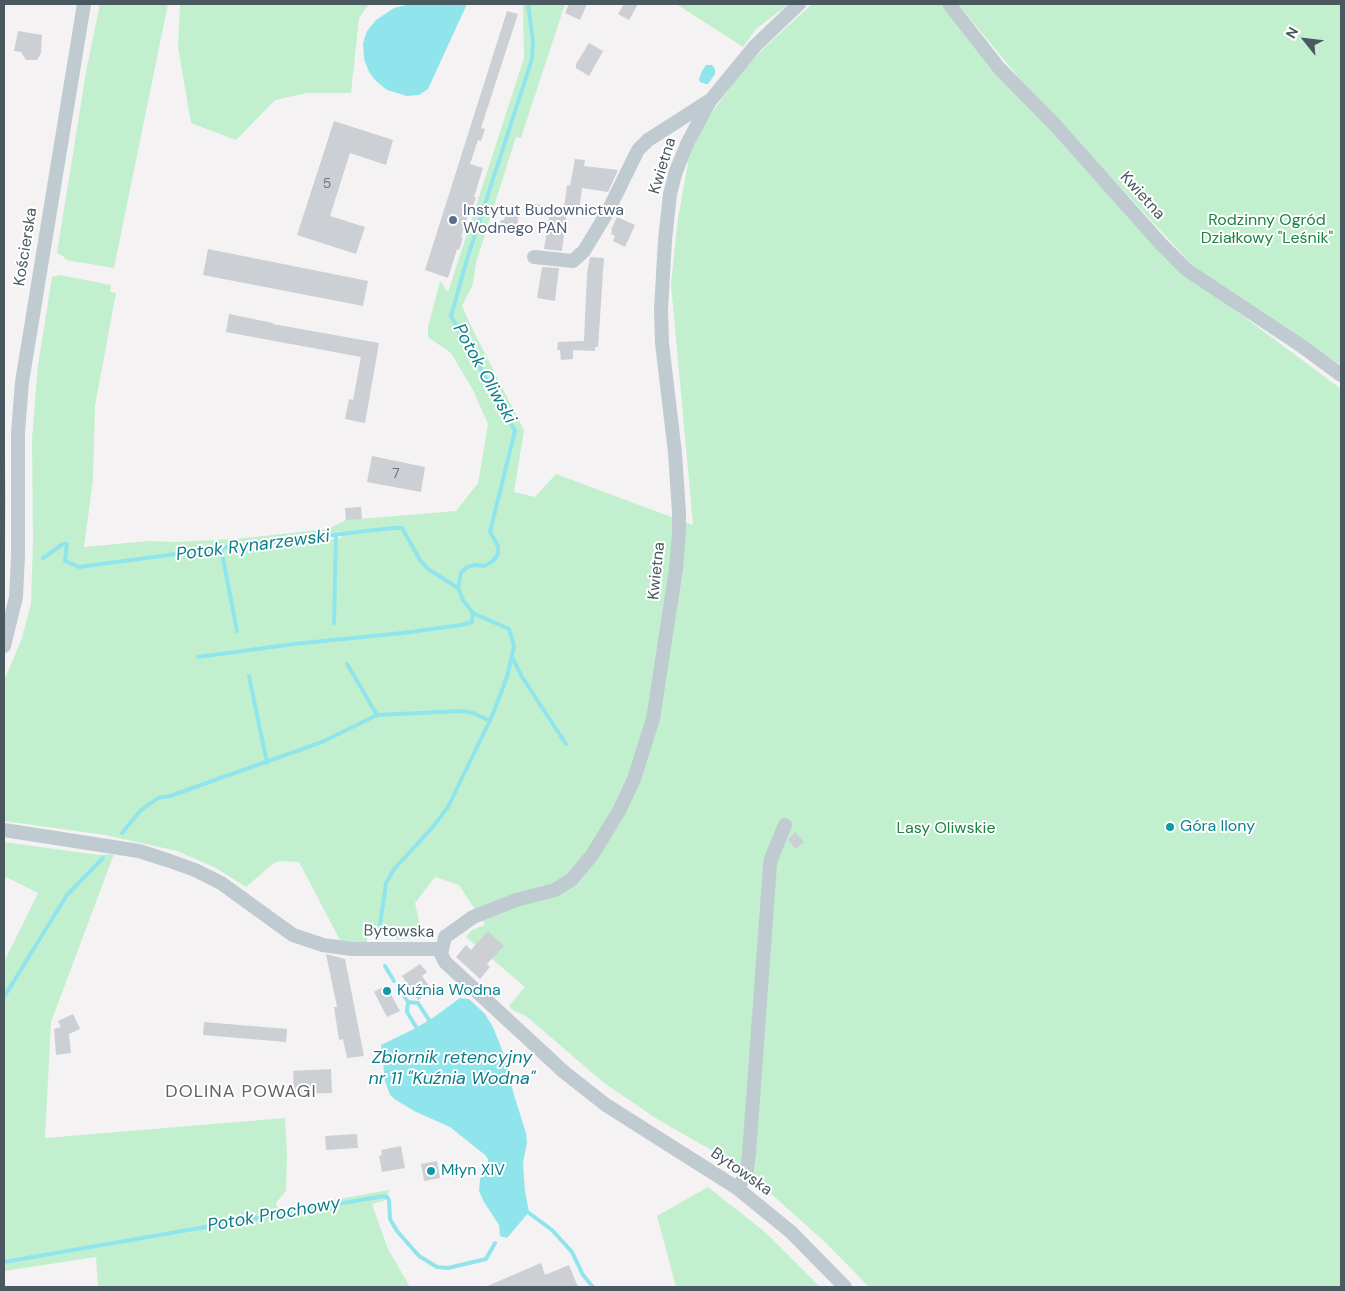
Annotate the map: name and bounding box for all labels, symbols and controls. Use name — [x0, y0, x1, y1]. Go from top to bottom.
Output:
north arrow — [1280, 15, 1330, 65]
text: N — [1282, 24, 1302, 42]
street label: Kwietna — [645, 136, 681, 196]
street label: Kwietna — [1115, 168, 1169, 224]
house number: 5 — [323, 176, 331, 192]
place label: Instytut Budownictwa Wodnego PAN — [463, 201, 624, 239]
street label: Kościerska — [10, 206, 42, 288]
park label: Rodzinny Ogród Działkowy "Leśnik" — [1201, 211, 1333, 249]
marker: Instytut Budownictwa Wodnego PAN — [447, 214, 459, 226]
water label: Potok Oliwski — [448, 320, 520, 428]
house number: 7 — [392, 466, 400, 482]
water label: Potok Rynarzewski — [175, 526, 331, 566]
street label: Kwietna — [644, 541, 670, 601]
place label: Góra Ilony — [1180, 817, 1255, 837]
park label: Lasy Oliwskie — [896, 819, 996, 839]
marker: Góra Ilony — [1164, 821, 1176, 833]
street label: Bytowska — [363, 922, 435, 942]
place label: Kuźnia Wodna — [397, 981, 501, 1001]
marker: Kuźnia Wodna — [381, 985, 393, 997]
water label: Zbiornik retencyjny nr 11 "Kuźnia Wodna" — [368, 1047, 536, 1090]
district label: DOLINA POWAGI — [164, 1081, 318, 1103]
street label: Bytowska — [707, 1144, 775, 1200]
place label: Młyn XIV — [441, 1161, 505, 1181]
marker: Młyn XIV — [425, 1165, 437, 1177]
water label: Potok Prochowy — [206, 1193, 342, 1237]

